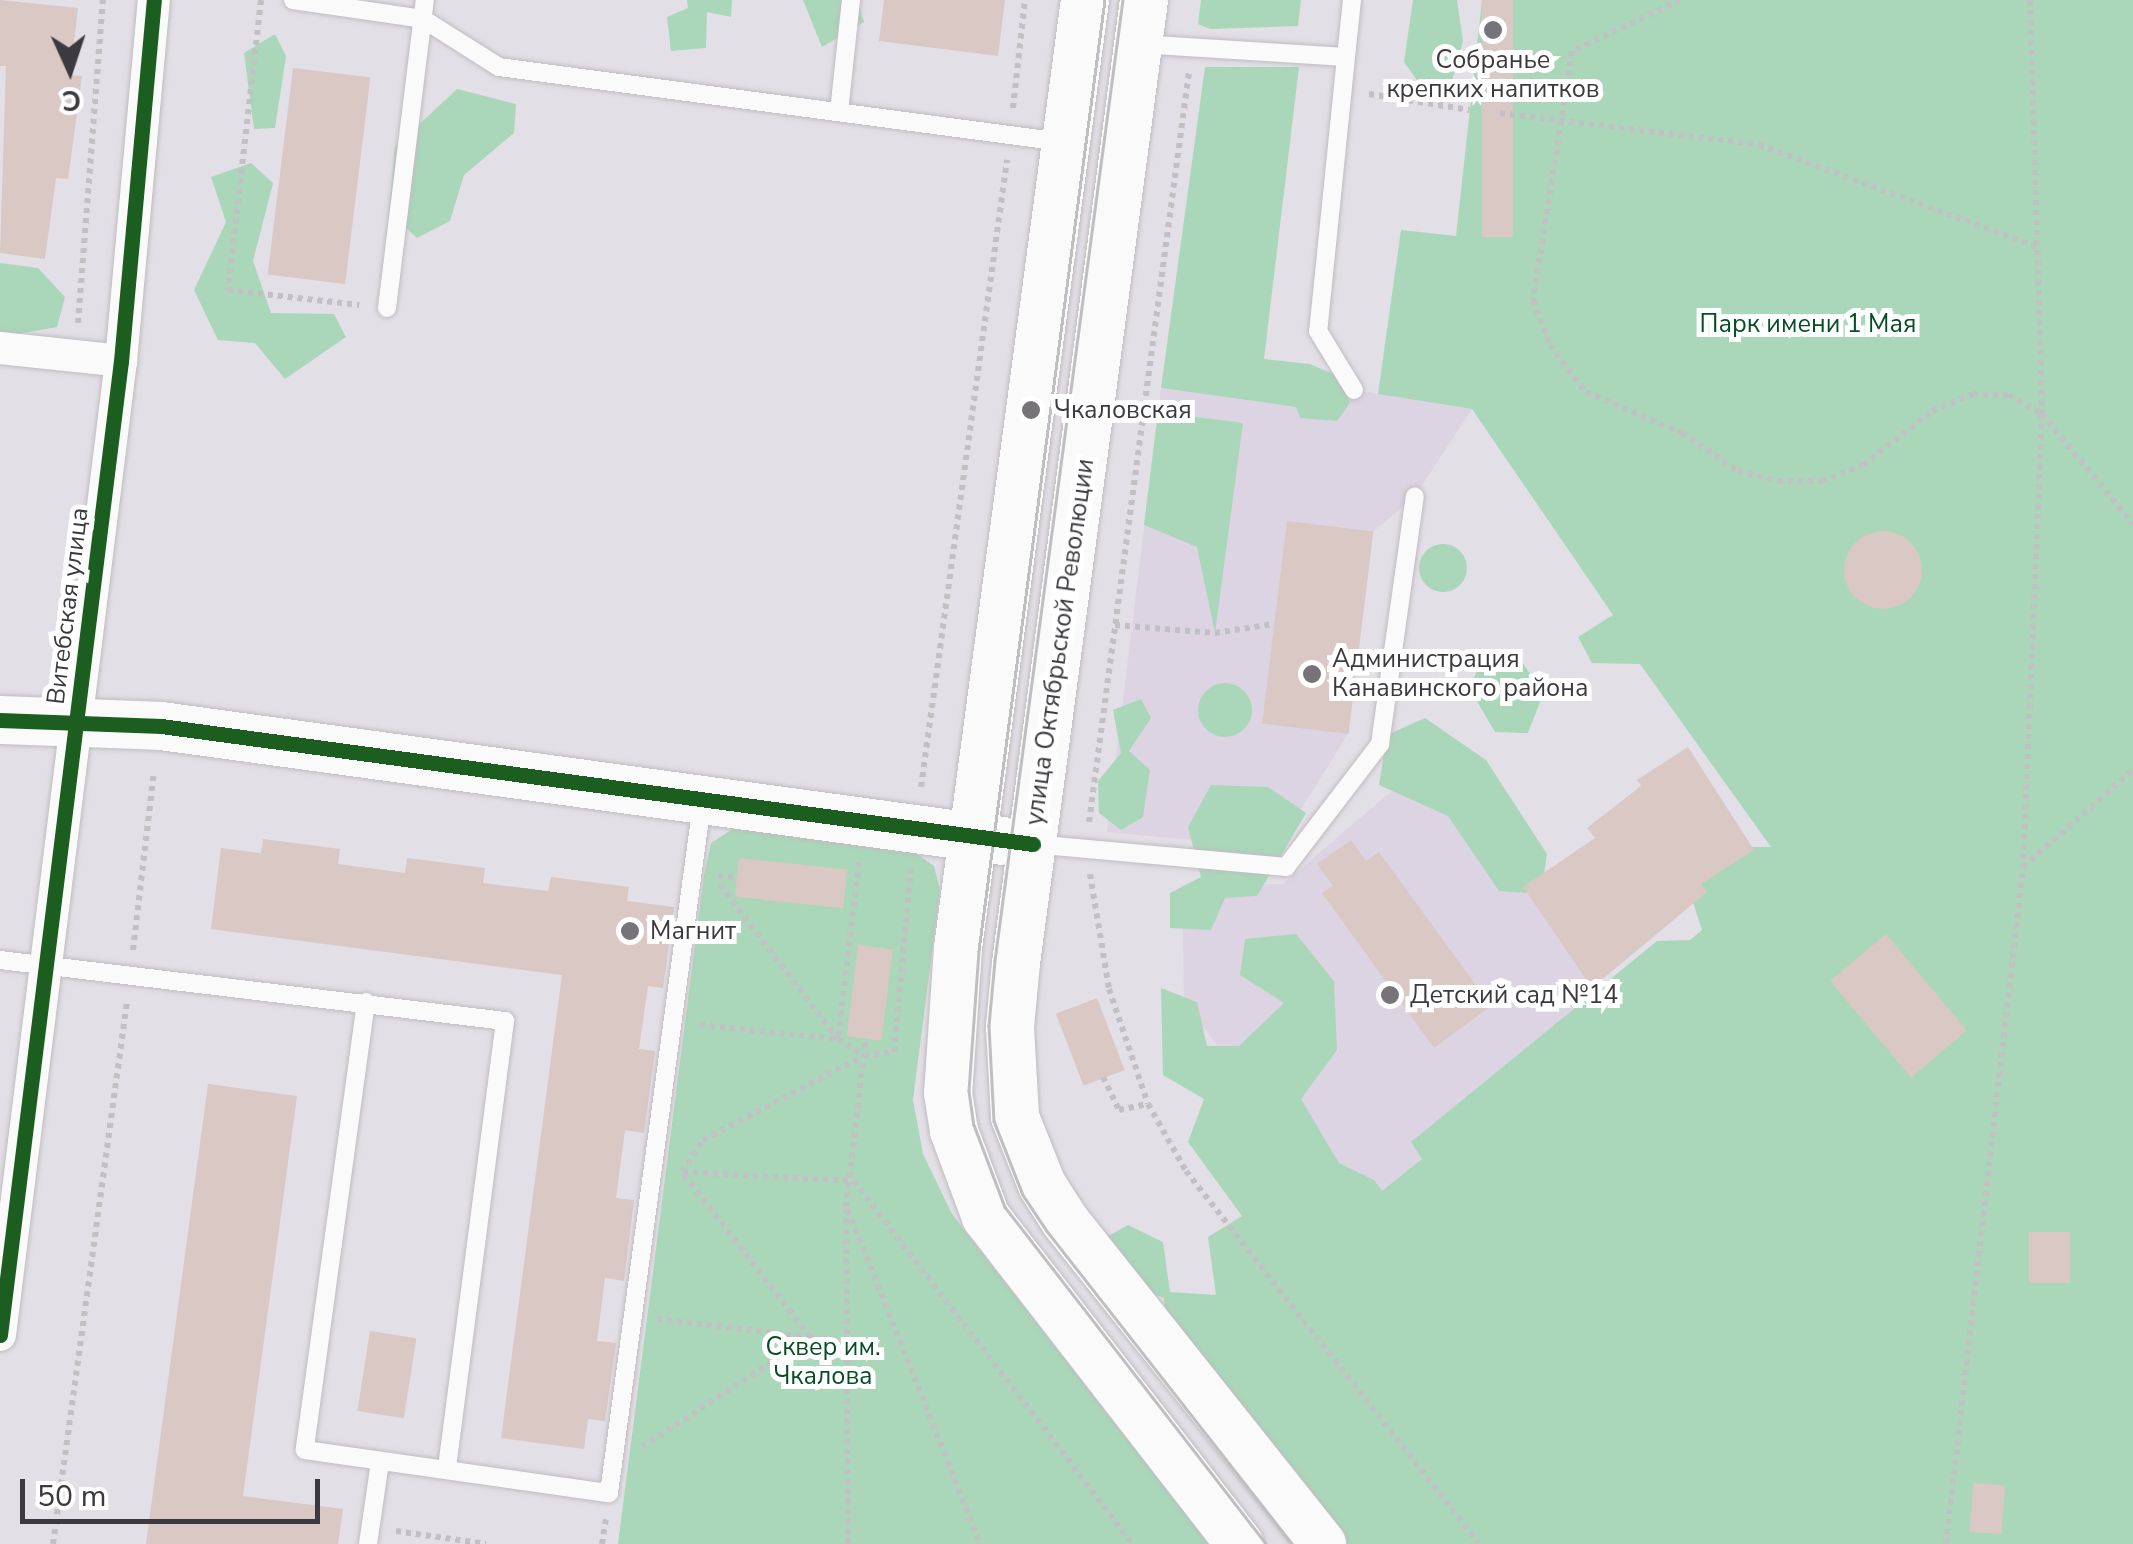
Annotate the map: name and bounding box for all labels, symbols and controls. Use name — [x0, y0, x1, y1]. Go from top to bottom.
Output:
marker: Собранье крепких напитков — [1482, 19, 1504, 41]
north arrow — [20, 20, 120, 120]
place label: Собранье крепких напитков — [1386, 46, 1600, 105]
text: С — [61, 80, 82, 119]
park label: Парк имени 1 Мая — [1700, 309, 1916, 339]
place label: Чкаловская — [1054, 395, 1192, 425]
marker: Чкаловская — [1018, 397, 1044, 423]
street label: улица Октябрьской Революции — [1019, 457, 1101, 827]
street label: Витебская улица — [41, 506, 95, 706]
place label: Администрация Канавинского района — [1332, 645, 1588, 704]
marker: Администрация Канавинского района — [1301, 663, 1323, 685]
place label: Магнит — [650, 916, 736, 946]
marker: Магнит — [619, 920, 641, 942]
place label: Детский сад №14 — [1410, 980, 1618, 1010]
marker: Детский сад №14 — [1379, 984, 1401, 1006]
park label: Сквер им. Чкалова — [765, 1333, 881, 1392]
scale bar — [25, 1459, 325, 1521]
text: 50 m — [37, 1476, 106, 1517]

